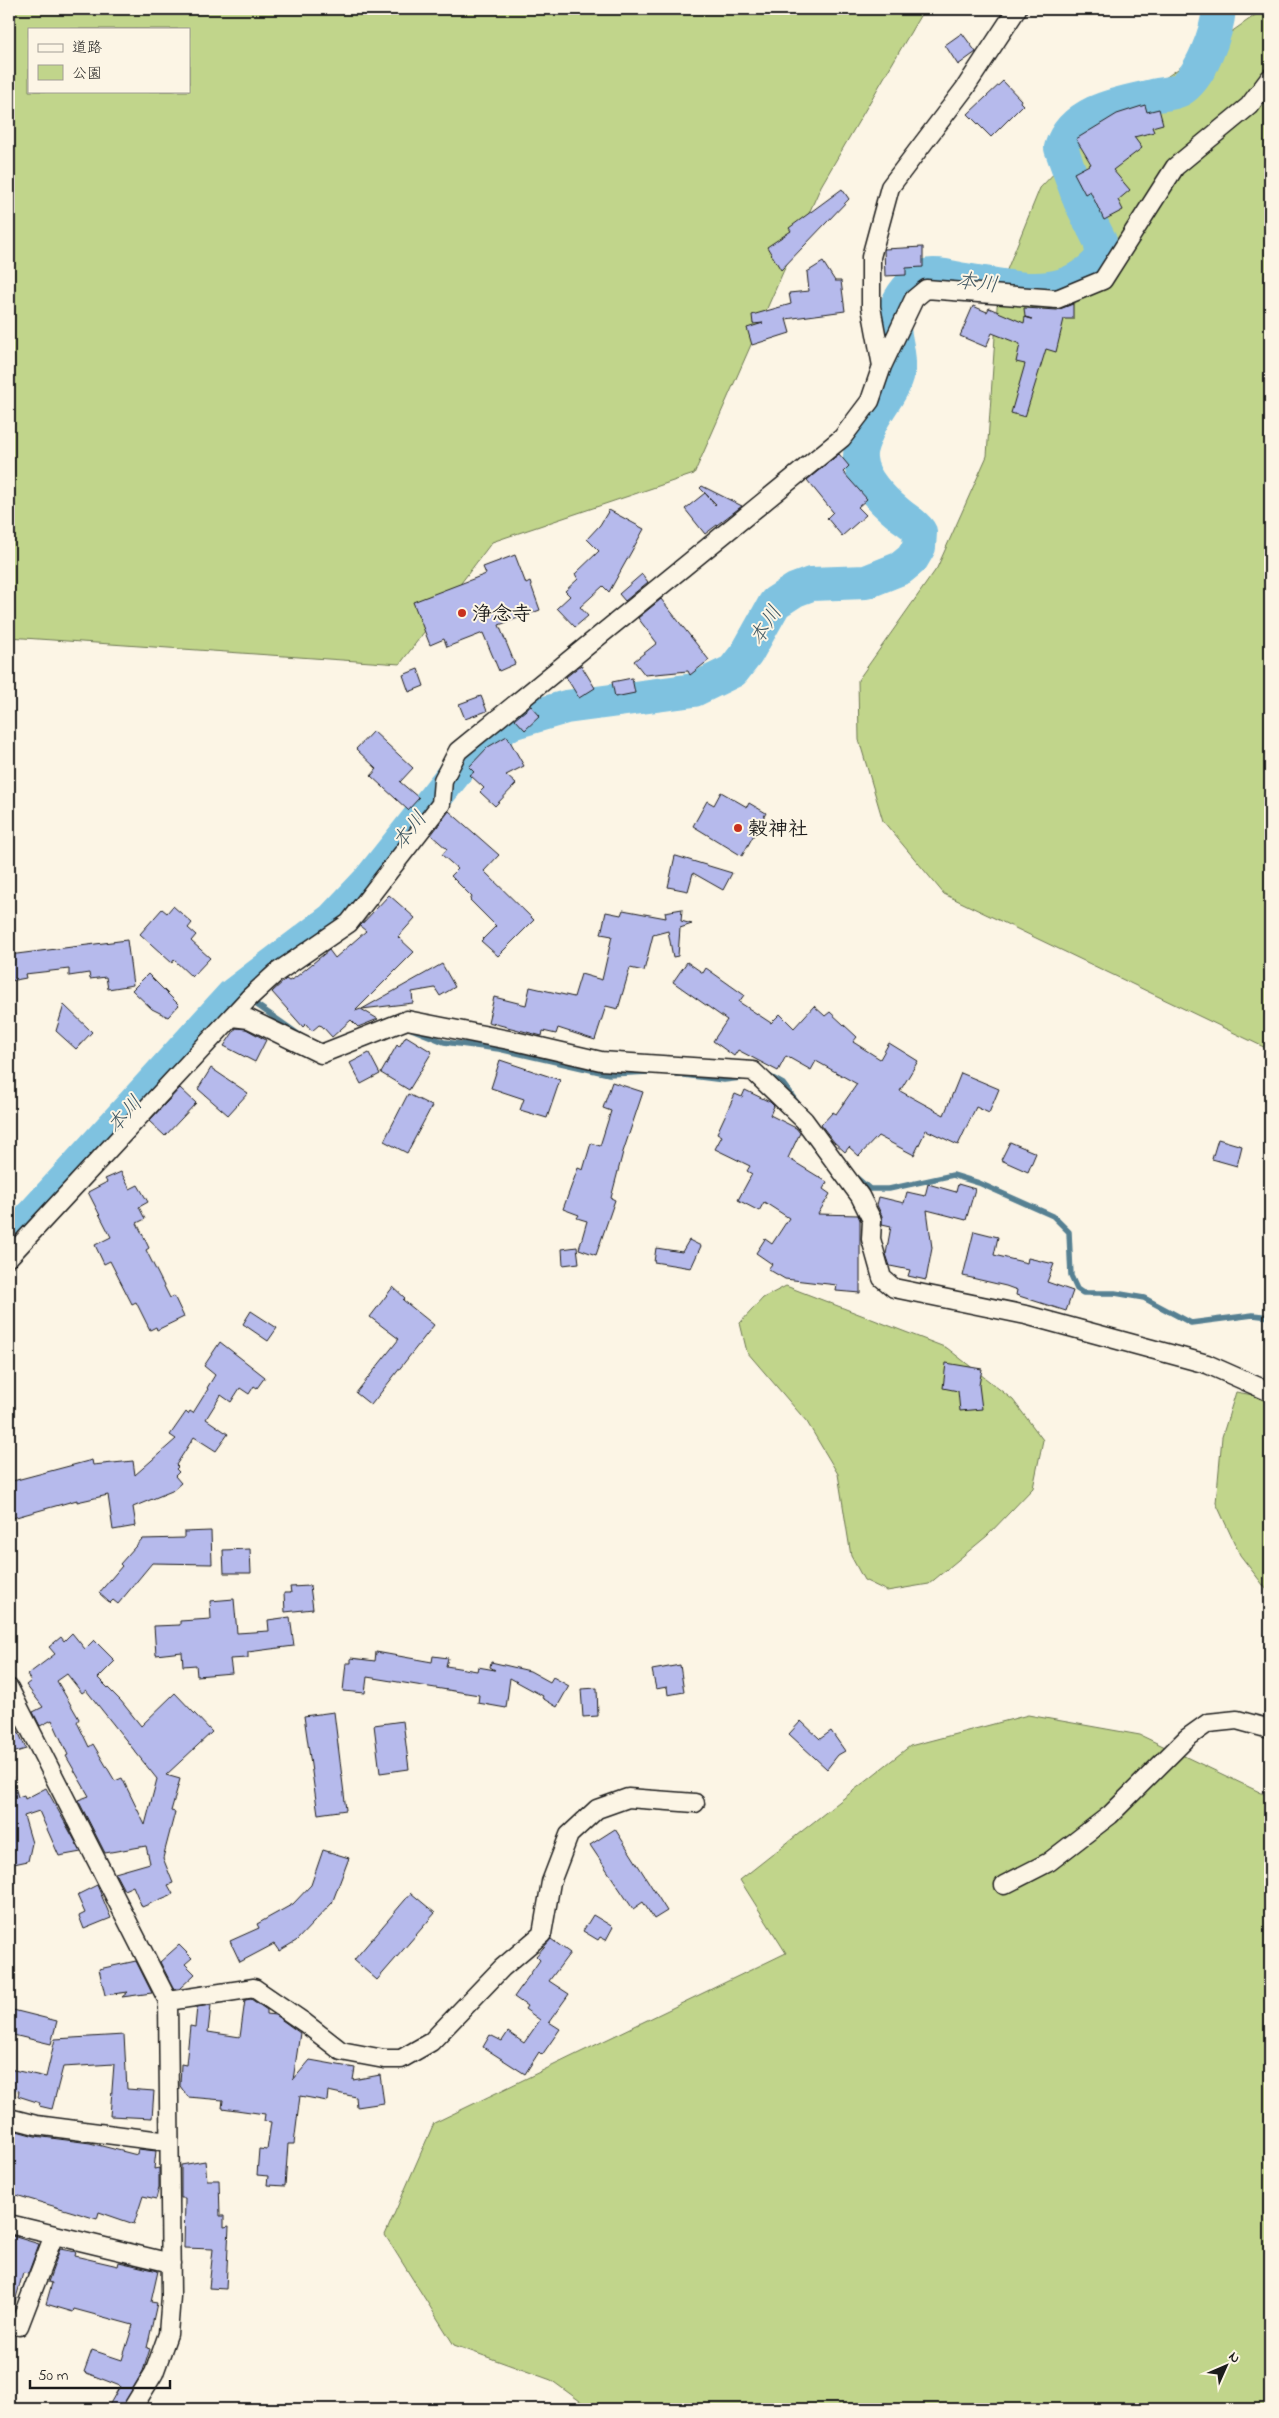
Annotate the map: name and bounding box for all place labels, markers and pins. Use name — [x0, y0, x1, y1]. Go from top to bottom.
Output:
place label: 浄念寺 — [472, 601, 532, 630]
marker: 浄念寺 — [456, 607, 468, 619]
place label: 穀神社 — [748, 816, 808, 845]
marker: 穀神社 — [732, 822, 744, 834]

